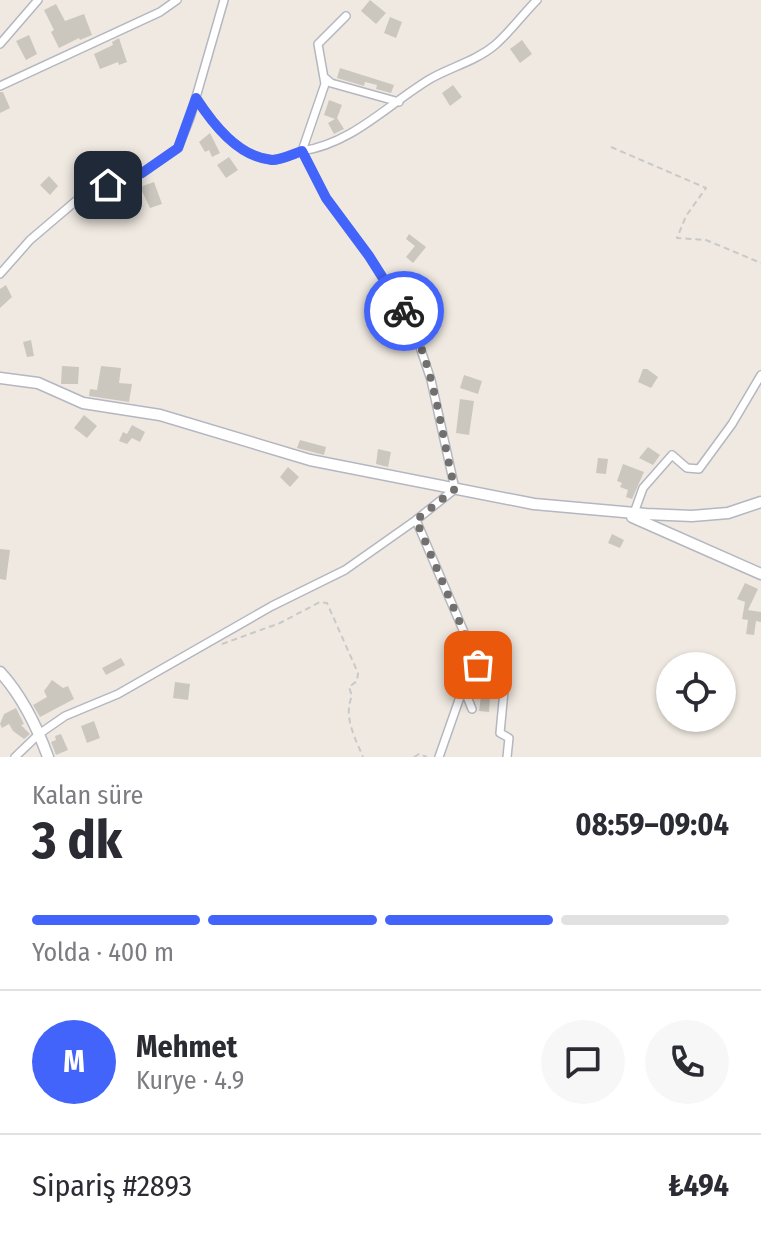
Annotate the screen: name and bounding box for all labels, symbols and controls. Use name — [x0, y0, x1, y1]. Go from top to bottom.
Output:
pin — [74, 151, 142, 219]
icon: home — [86, 163, 130, 207]
courier — [364, 271, 444, 351]
icon: bike — [382, 289, 426, 333]
pin — [444, 631, 512, 699]
icon: bag — [456, 643, 500, 687]
map controls — [656, 652, 736, 732]
button: locate — [656, 652, 736, 732]
text: Kalan süre — [32, 780, 143, 811]
text: 08:59–09:04 — [575, 807, 729, 843]
text: 3 dk — [32, 809, 122, 872]
text: Yolda · 400 m — [32, 937, 174, 968]
button: chat — [541, 1020, 625, 1104]
button: phone — [645, 1020, 729, 1104]
text: Mehmet — [136, 1029, 237, 1065]
text: M — [63, 1044, 85, 1080]
text: Kurye · 4.9 — [136, 1065, 244, 1096]
text: Sipariş #2893 — [32, 1168, 192, 1204]
text: ₺494 — [668, 1168, 729, 1204]

